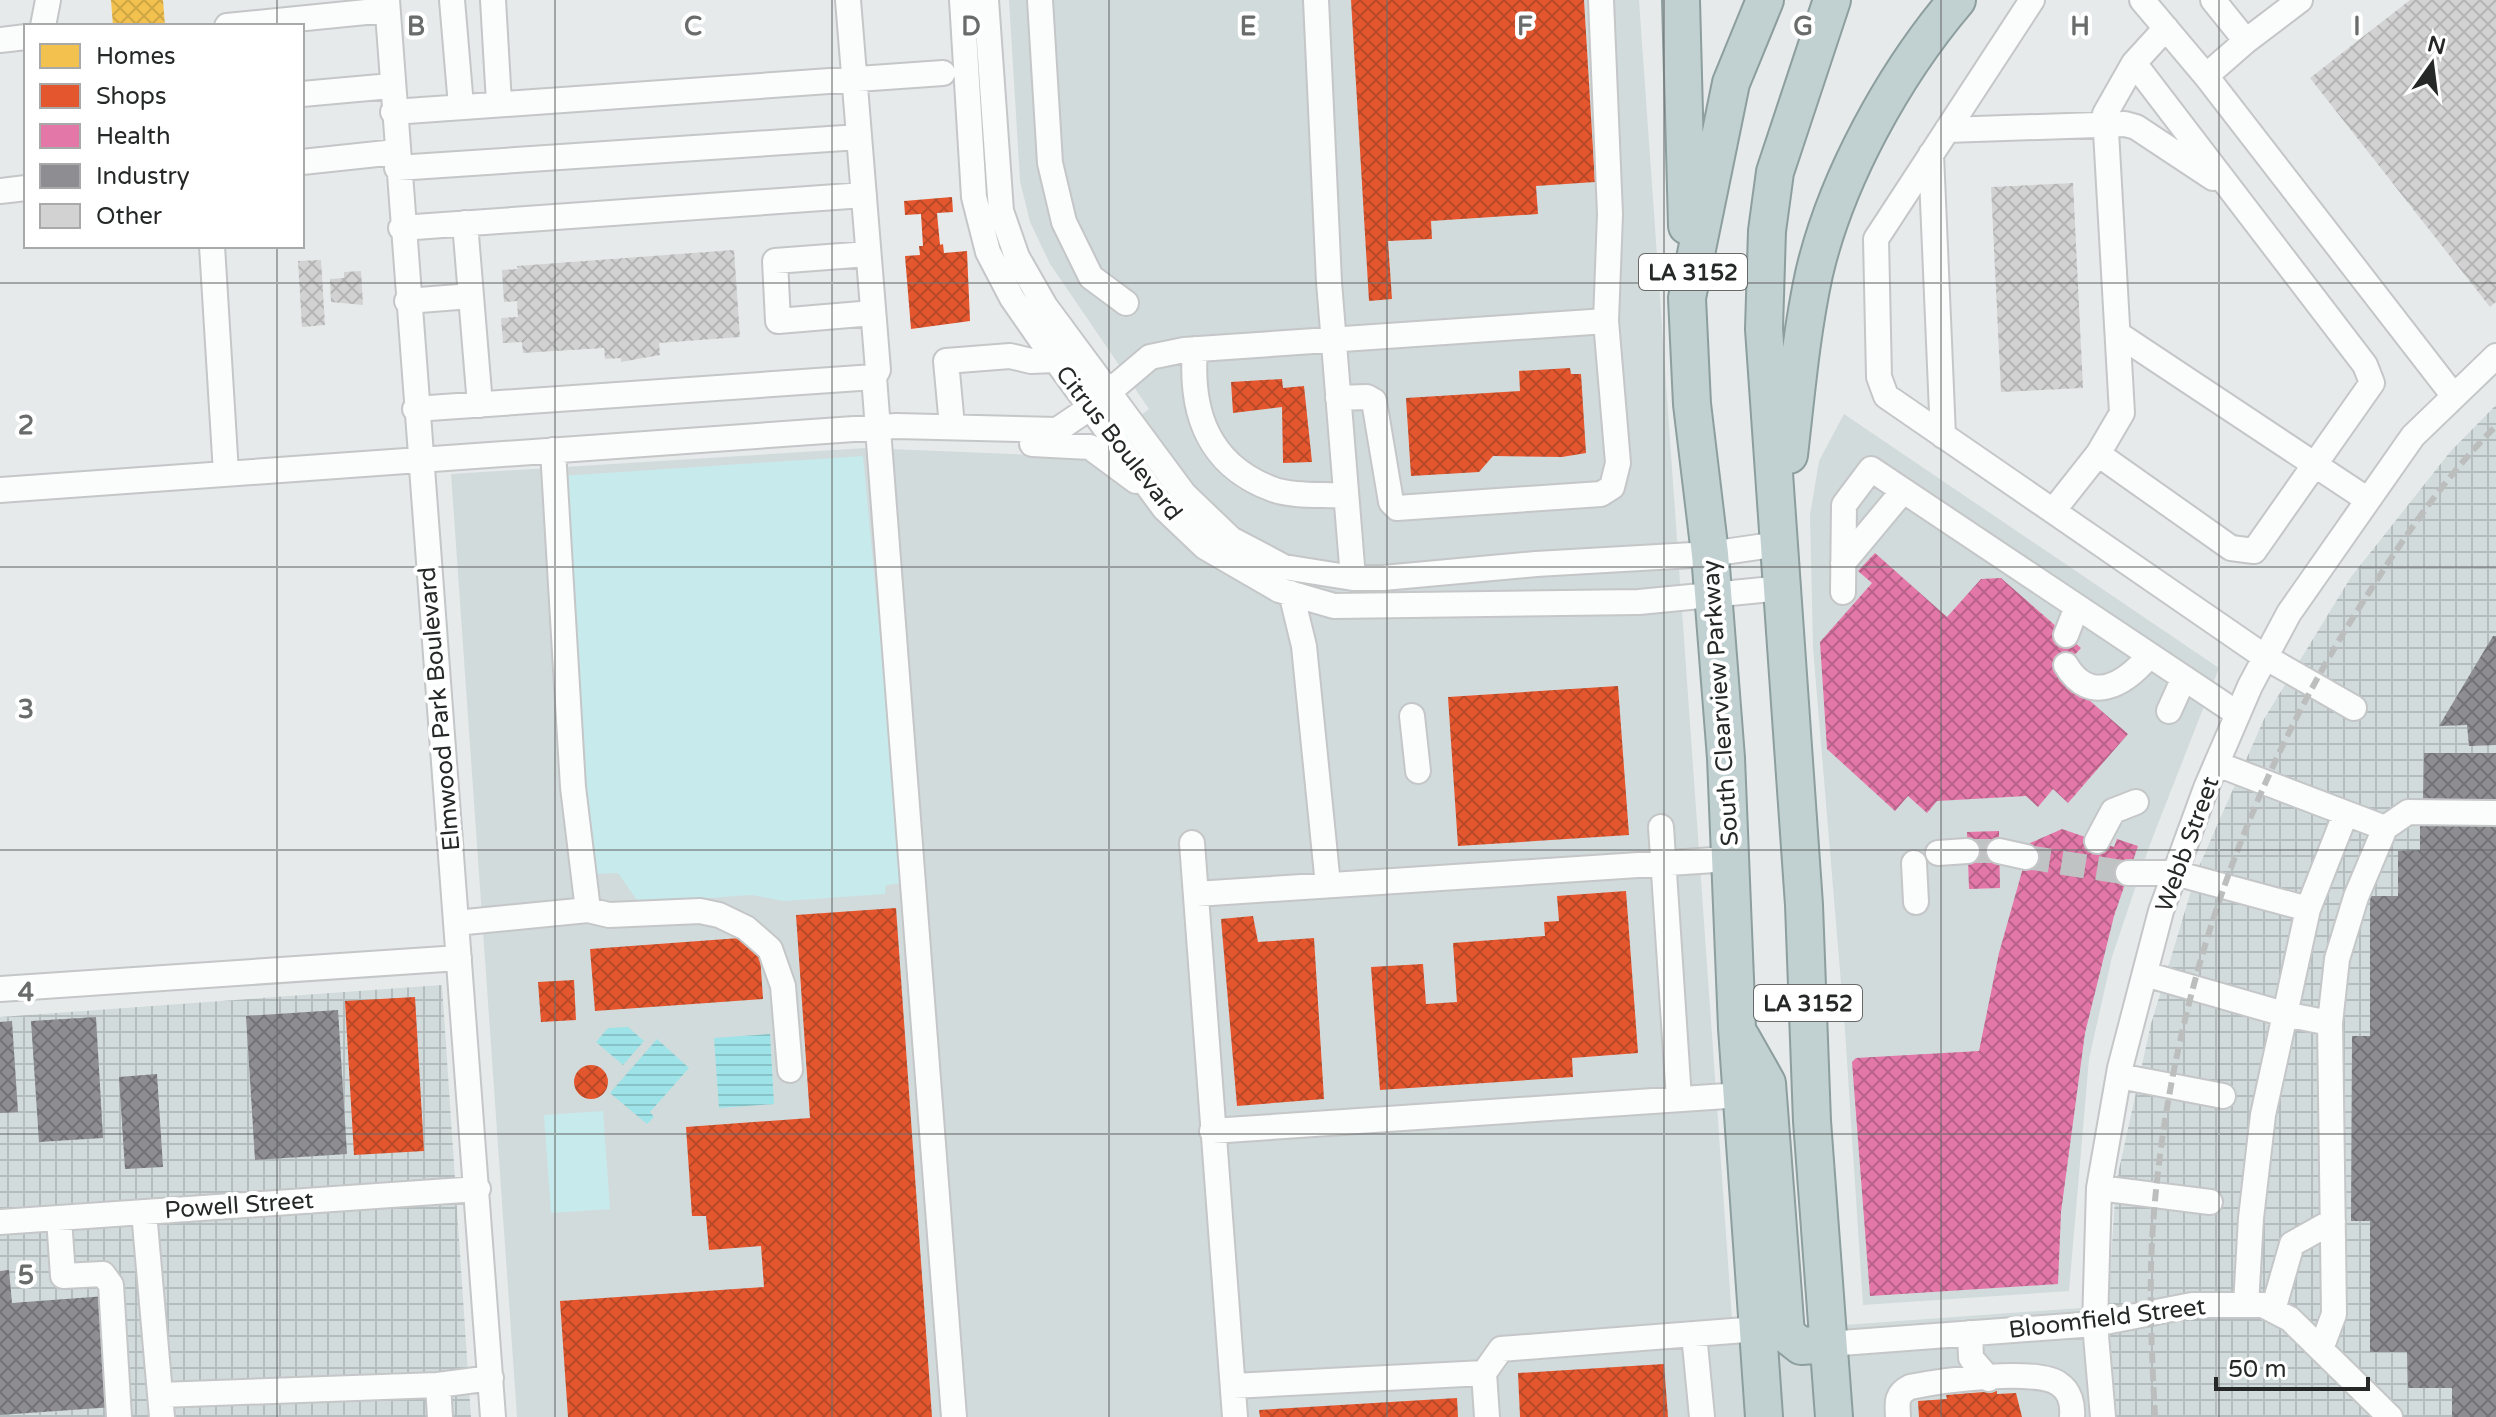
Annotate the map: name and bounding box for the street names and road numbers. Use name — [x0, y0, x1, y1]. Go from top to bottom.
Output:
road number: LA 3152 — [1639, 254, 1747, 290]
street label: Citrus Boulevard — [1049, 360, 1188, 527]
street label: South Clearview Parkway — [1696, 559, 1745, 847]
street label: Elmwood Park Boulevard — [413, 566, 466, 852]
street label: Webb Street — [2150, 773, 2225, 916]
road number: LA 3152 — [1754, 985, 1862, 1021]
street label: Powell Street — [163, 1186, 315, 1225]
street label: Bloomfield Street — [2007, 1292, 2207, 1345]

